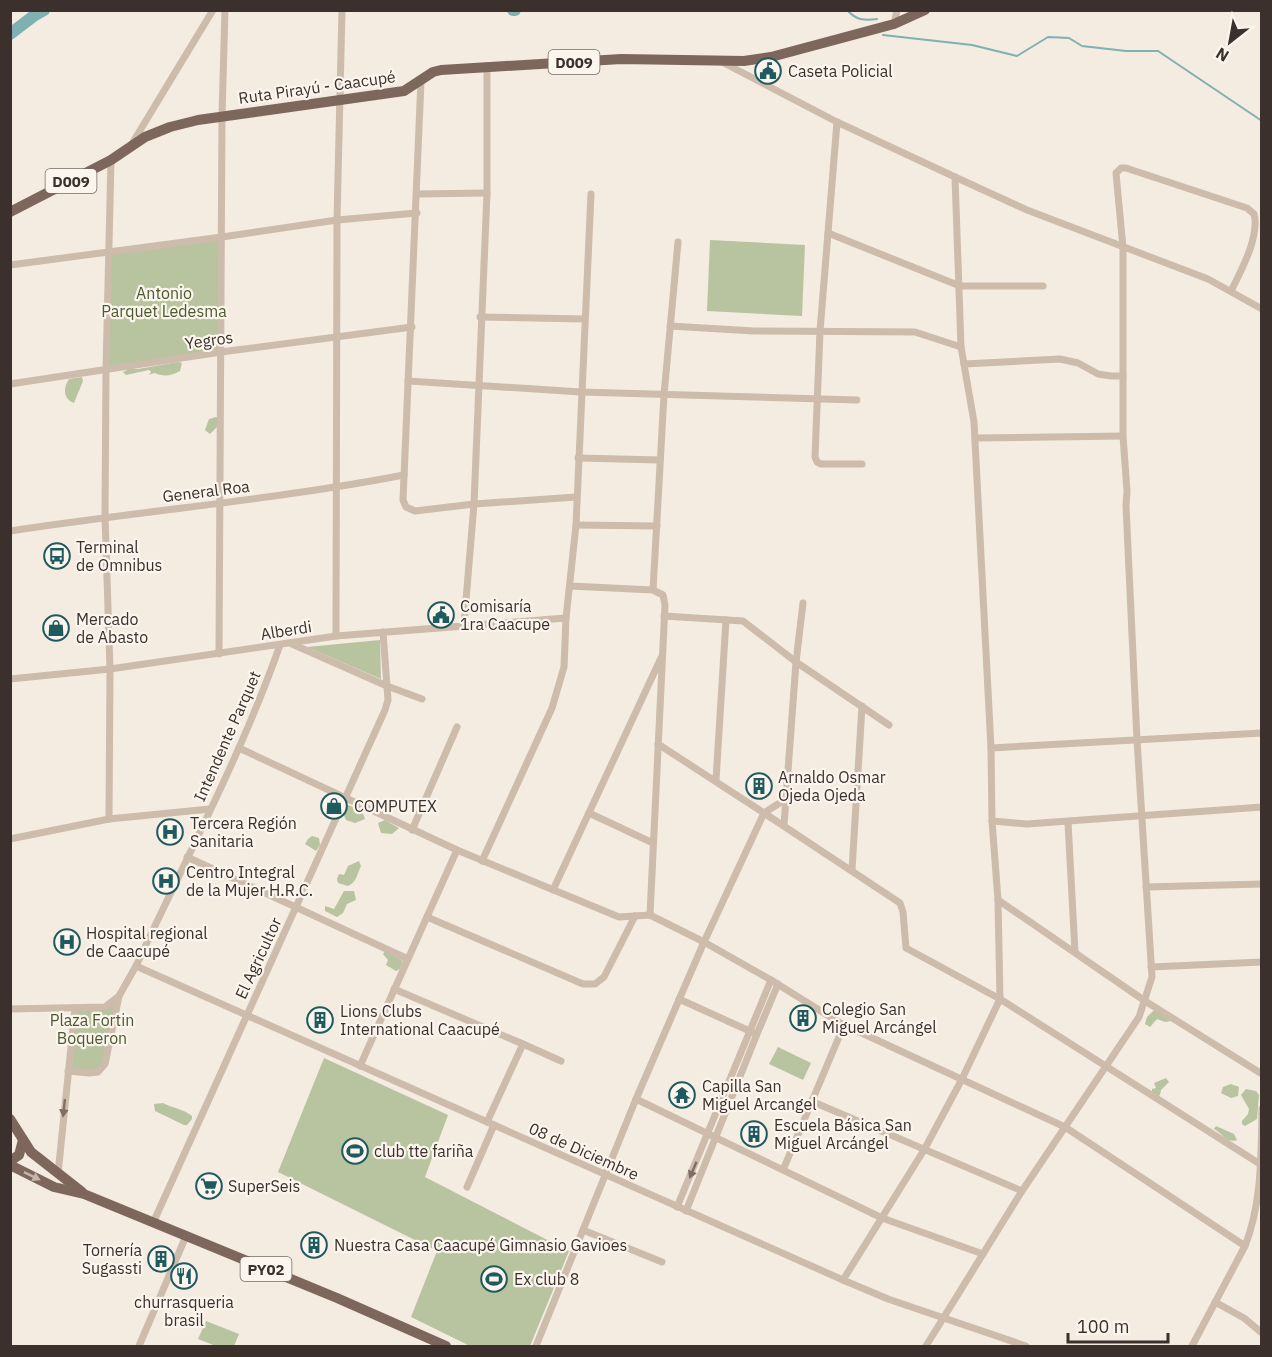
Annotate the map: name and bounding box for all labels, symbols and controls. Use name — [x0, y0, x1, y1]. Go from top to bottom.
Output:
north arrow — [1200, 12, 1260, 72]
text: N — [1212, 43, 1232, 66]
road number: D009 — [548, 50, 600, 74]
public building icon: Caseta Policial — [753, 56, 783, 86]
place label: Caseta Policial — [788, 61, 893, 81]
street label: Ruta Pirayú - Caacupé — [237, 66, 397, 108]
road number: D009 — [46, 169, 97, 193]
park label: Antonio Parquet Ledesma — [101, 283, 227, 321]
street label: Yegros — [184, 327, 234, 353]
street label: General Roa — [161, 476, 251, 506]
place label: Terminal de Omnibus — [76, 537, 162, 575]
bus stop icon: Terminal de Omnibus — [42, 541, 72, 571]
place label: Comisaría 1ra Caacupe — [460, 596, 550, 634]
public building icon: Comisaría 1ra Caacupe — [426, 600, 456, 630]
place label: Mercado de Abasto — [76, 609, 148, 647]
shop icon: Mercado de Abasto — [41, 613, 71, 643]
street label: Alberdi — [259, 616, 313, 644]
street label: Intendente Parquet — [189, 668, 265, 804]
place label: Arnaldo Osmar Ojeda Ojeda — [778, 767, 886, 805]
building icon: Arnaldo Osmar Ojeda Ojeda — [744, 771, 774, 801]
shop icon: COMPUTEX — [319, 791, 349, 821]
place label: COMPUTEX — [354, 796, 437, 816]
place label: Tercera Región Sanitaria — [190, 813, 297, 851]
hospital icon: Tercera Región Sanitaria — [155, 817, 185, 847]
place label: Centro Integral de la Mujer H.R.C. — [186, 862, 313, 900]
hospital icon: Centro Integral de la Mujer H.R.C. — [151, 866, 181, 896]
street label: El Agricultor — [230, 914, 286, 1002]
place label: Hospital regional de Caacupé — [86, 923, 208, 961]
hospital icon: Hospital regional de Caacupé — [52, 927, 82, 957]
place label: Colegio San Miguel Arcángel — [822, 999, 937, 1037]
place label: Lions Clubs International Caacupé — [340, 1001, 500, 1039]
building icon: Colegio San Miguel Arcángel — [788, 1003, 818, 1033]
building icon: Lions Clubs International Caacupé — [305, 1005, 335, 1035]
park label: Plaza Fortin Boqueron — [50, 1010, 134, 1048]
place label: Capilla San Miguel Arcangel — [702, 1076, 817, 1114]
temple icon: Capilla San Miguel Arcangel — [667, 1080, 697, 1110]
one-way arrow — [59, 1098, 69, 1117]
place label: Escuela Básica San Miguel Arcángel — [774, 1115, 912, 1153]
street label: 08 de Diciembre — [526, 1118, 642, 1184]
building icon: Escuela Básica San Miguel Arcángel — [739, 1119, 769, 1149]
sports icon: club tte fariña — [340, 1136, 370, 1166]
place label: club tte fariña — [374, 1141, 474, 1161]
one-way arrow — [688, 1161, 698, 1179]
one-way arrow — [24, 1171, 41, 1181]
supermarket icon: SuperSeis — [194, 1171, 224, 1201]
place label: SuperSeis — [228, 1176, 300, 1196]
building icon: Nuestra Casa Caacupé Gimnasio Gavioes — [299, 1230, 329, 1260]
place label: Nuestra Casa Caacupé Gimnasio Gavioes — [334, 1235, 627, 1255]
place label: Tornería Sugassti — [82, 1240, 142, 1278]
building icon: Tornería Sugassti — [146, 1244, 176, 1274]
road number: PY02 — [240, 1257, 292, 1281]
restaurant icon: churrasqueria brasil — [169, 1261, 199, 1291]
sports icon: Ex club 8 — [479, 1264, 509, 1294]
place label: Ex club 8 — [514, 1269, 579, 1289]
place label: churrasqueria brasil — [134, 1292, 234, 1330]
scale bar — [1068, 1306, 1168, 1344]
text: 100 m — [1077, 1315, 1129, 1338]

